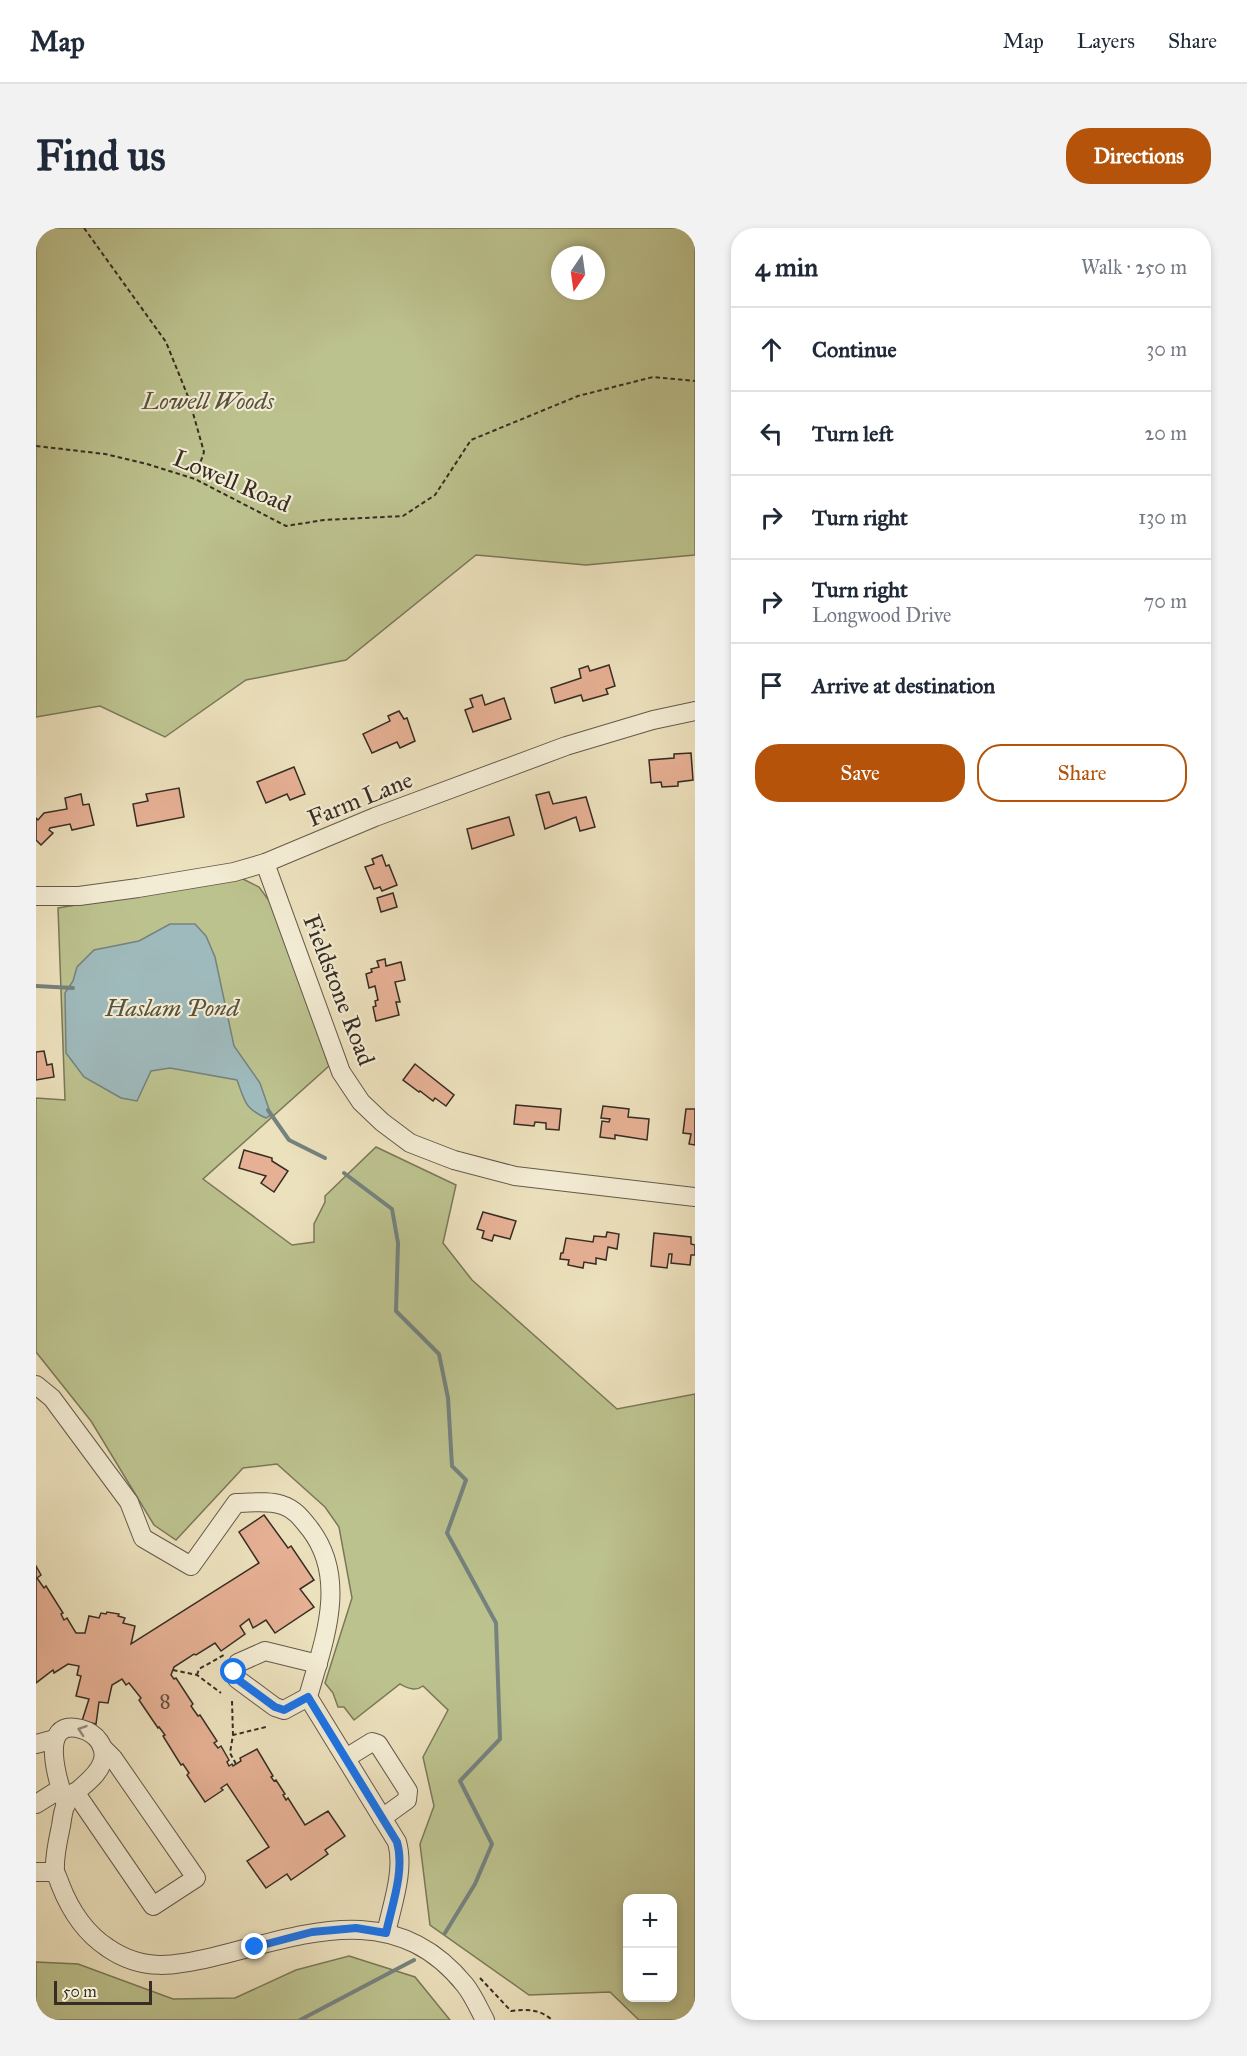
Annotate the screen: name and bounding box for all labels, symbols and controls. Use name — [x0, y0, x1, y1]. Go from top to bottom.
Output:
text: Map — [30, 24, 85, 59]
text: Map — [1003, 28, 1044, 54]
text: Layers — [1077, 28, 1135, 54]
text: Share — [1168, 28, 1217, 54]
button: Directions — [1066, 128, 1211, 184]
text: Find us — [36, 130, 166, 182]
north arrow — [551, 246, 605, 300]
text: 4 min — [755, 251, 818, 283]
text: Walk · 250 m — [1081, 255, 1187, 279]
icon: ahead — [755, 333, 788, 366]
text: Continue — [812, 336, 897, 363]
text: 30 m — [1146, 337, 1187, 361]
park label: Lowell Woods — [141, 386, 275, 416]
icon: left — [755, 417, 788, 450]
text: Turn left — [812, 420, 894, 447]
text: 20 m — [1144, 421, 1187, 445]
street label: Lowell Road — [169, 443, 295, 519]
icon: right — [755, 501, 788, 534]
text: Turn right — [812, 504, 908, 531]
text: 130 m — [1138, 505, 1187, 529]
text: Turn right — [812, 576, 908, 603]
icon: right — [755, 585, 788, 618]
text: 70 m — [1144, 589, 1187, 613]
text: Longwood Drive — [812, 603, 951, 627]
icon: arrive — [755, 669, 788, 702]
text: Arrive at destination — [812, 672, 995, 699]
button: Save — [755, 744, 965, 802]
button: Share — [977, 744, 1187, 802]
street label: Farm Lane — [303, 764, 417, 834]
street label: Fieldstone Road — [296, 910, 382, 1070]
park label: Haslam Pond — [104, 993, 241, 1023]
route start — [220, 1658, 246, 1684]
house number: 8 — [159, 1688, 171, 1714]
one-way arrow — [77, 1725, 87, 1738]
map controls — [623, 1894, 677, 2002]
button: + — [623, 1894, 677, 1948]
route end — [241, 1933, 267, 1959]
button: − — [623, 1948, 677, 2002]
scale bar — [54, 1978, 152, 2006]
text: 50 m — [63, 1982, 97, 2001]

